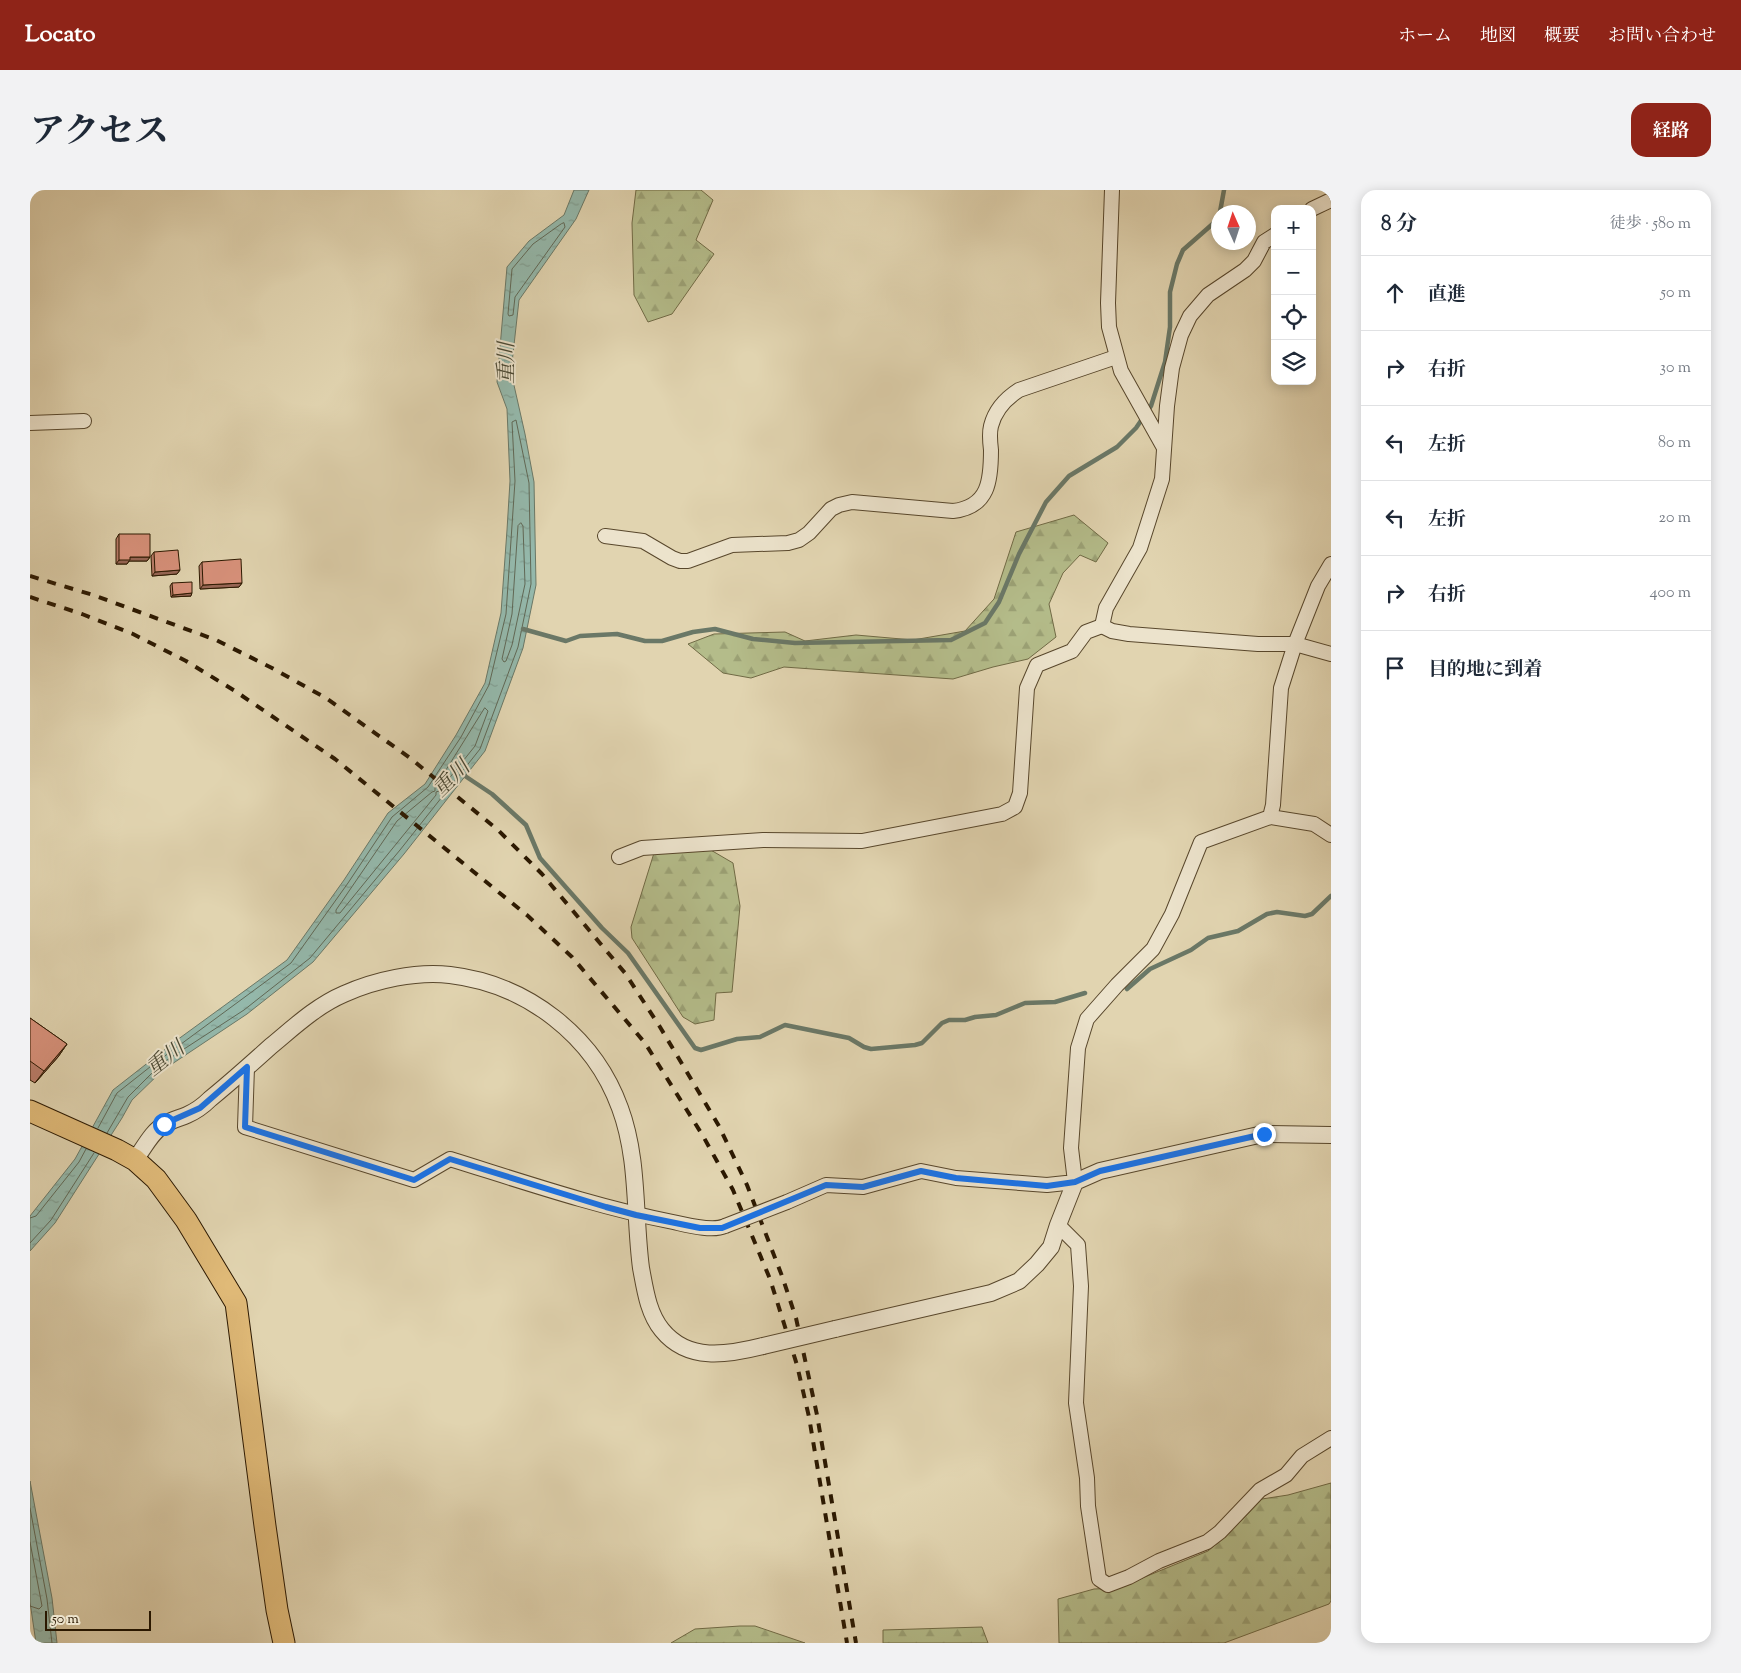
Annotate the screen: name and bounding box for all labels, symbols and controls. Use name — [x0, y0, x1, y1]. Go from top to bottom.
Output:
text: Locato — [25, 18, 96, 52]
text: ホーム — [1398, 24, 1452, 50]
text: 地図 — [1480, 24, 1516, 50]
text: 概要 — [1544, 24, 1580, 50]
text: お問い合わせ — [1608, 24, 1716, 50]
button: 経路 — [1631, 103, 1711, 157]
text: アクセス — [30, 108, 169, 159]
north arrow — [1211, 205, 1256, 250]
map controls — [1271, 205, 1316, 385]
button: + — [1271, 205, 1316, 250]
text: 8 分 — [1381, 210, 1417, 240]
text: 徒歩 · 580 m — [1610, 213, 1691, 236]
button: − — [1271, 250, 1316, 295]
icon: ahead — [1381, 279, 1409, 307]
text: 直進 — [1428, 282, 1466, 309]
text: 50 m — [1660, 282, 1691, 305]
button: locate — [1271, 295, 1316, 340]
water label: 重川 — [493, 340, 523, 384]
button: layers — [1271, 340, 1316, 385]
icon: right — [1381, 354, 1409, 382]
text: 右折 — [1428, 357, 1466, 384]
text: 30 m — [1660, 357, 1691, 380]
icon: left — [1381, 429, 1409, 457]
text: 左折 — [1428, 432, 1466, 459]
text: 80 m — [1658, 432, 1691, 455]
icon: left — [1381, 504, 1409, 532]
text: 左折 — [1428, 507, 1466, 534]
text: 20 m — [1658, 507, 1691, 530]
icon: right — [1381, 579, 1409, 607]
text: 右折 — [1428, 582, 1466, 609]
text: 400 m — [1650, 582, 1691, 605]
icon: arrive — [1381, 654, 1409, 682]
text: 目的地に到着 — [1428, 657, 1542, 684]
water label: 重川 — [427, 753, 479, 805]
water label: 重川 — [140, 1034, 194, 1084]
route start — [153, 1113, 176, 1136]
route end — [1253, 1123, 1276, 1146]
scale bar — [45, 1608, 151, 1631]
text: 50 m — [52, 1610, 79, 1630]

